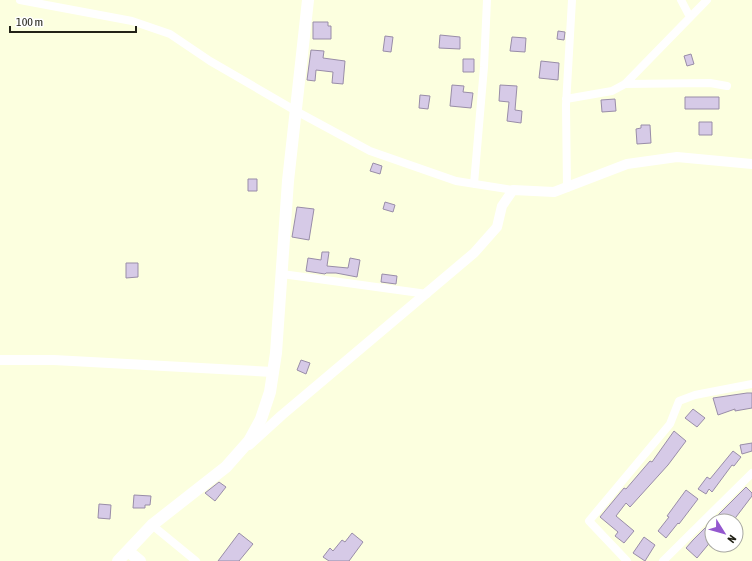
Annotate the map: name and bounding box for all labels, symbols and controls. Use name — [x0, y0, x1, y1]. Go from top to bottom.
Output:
scale bar — [10, 8, 136, 34]
text: 100 m — [16, 15, 43, 29]
north arrow — [704, 513, 744, 553]
text: N — [725, 533, 739, 545]

